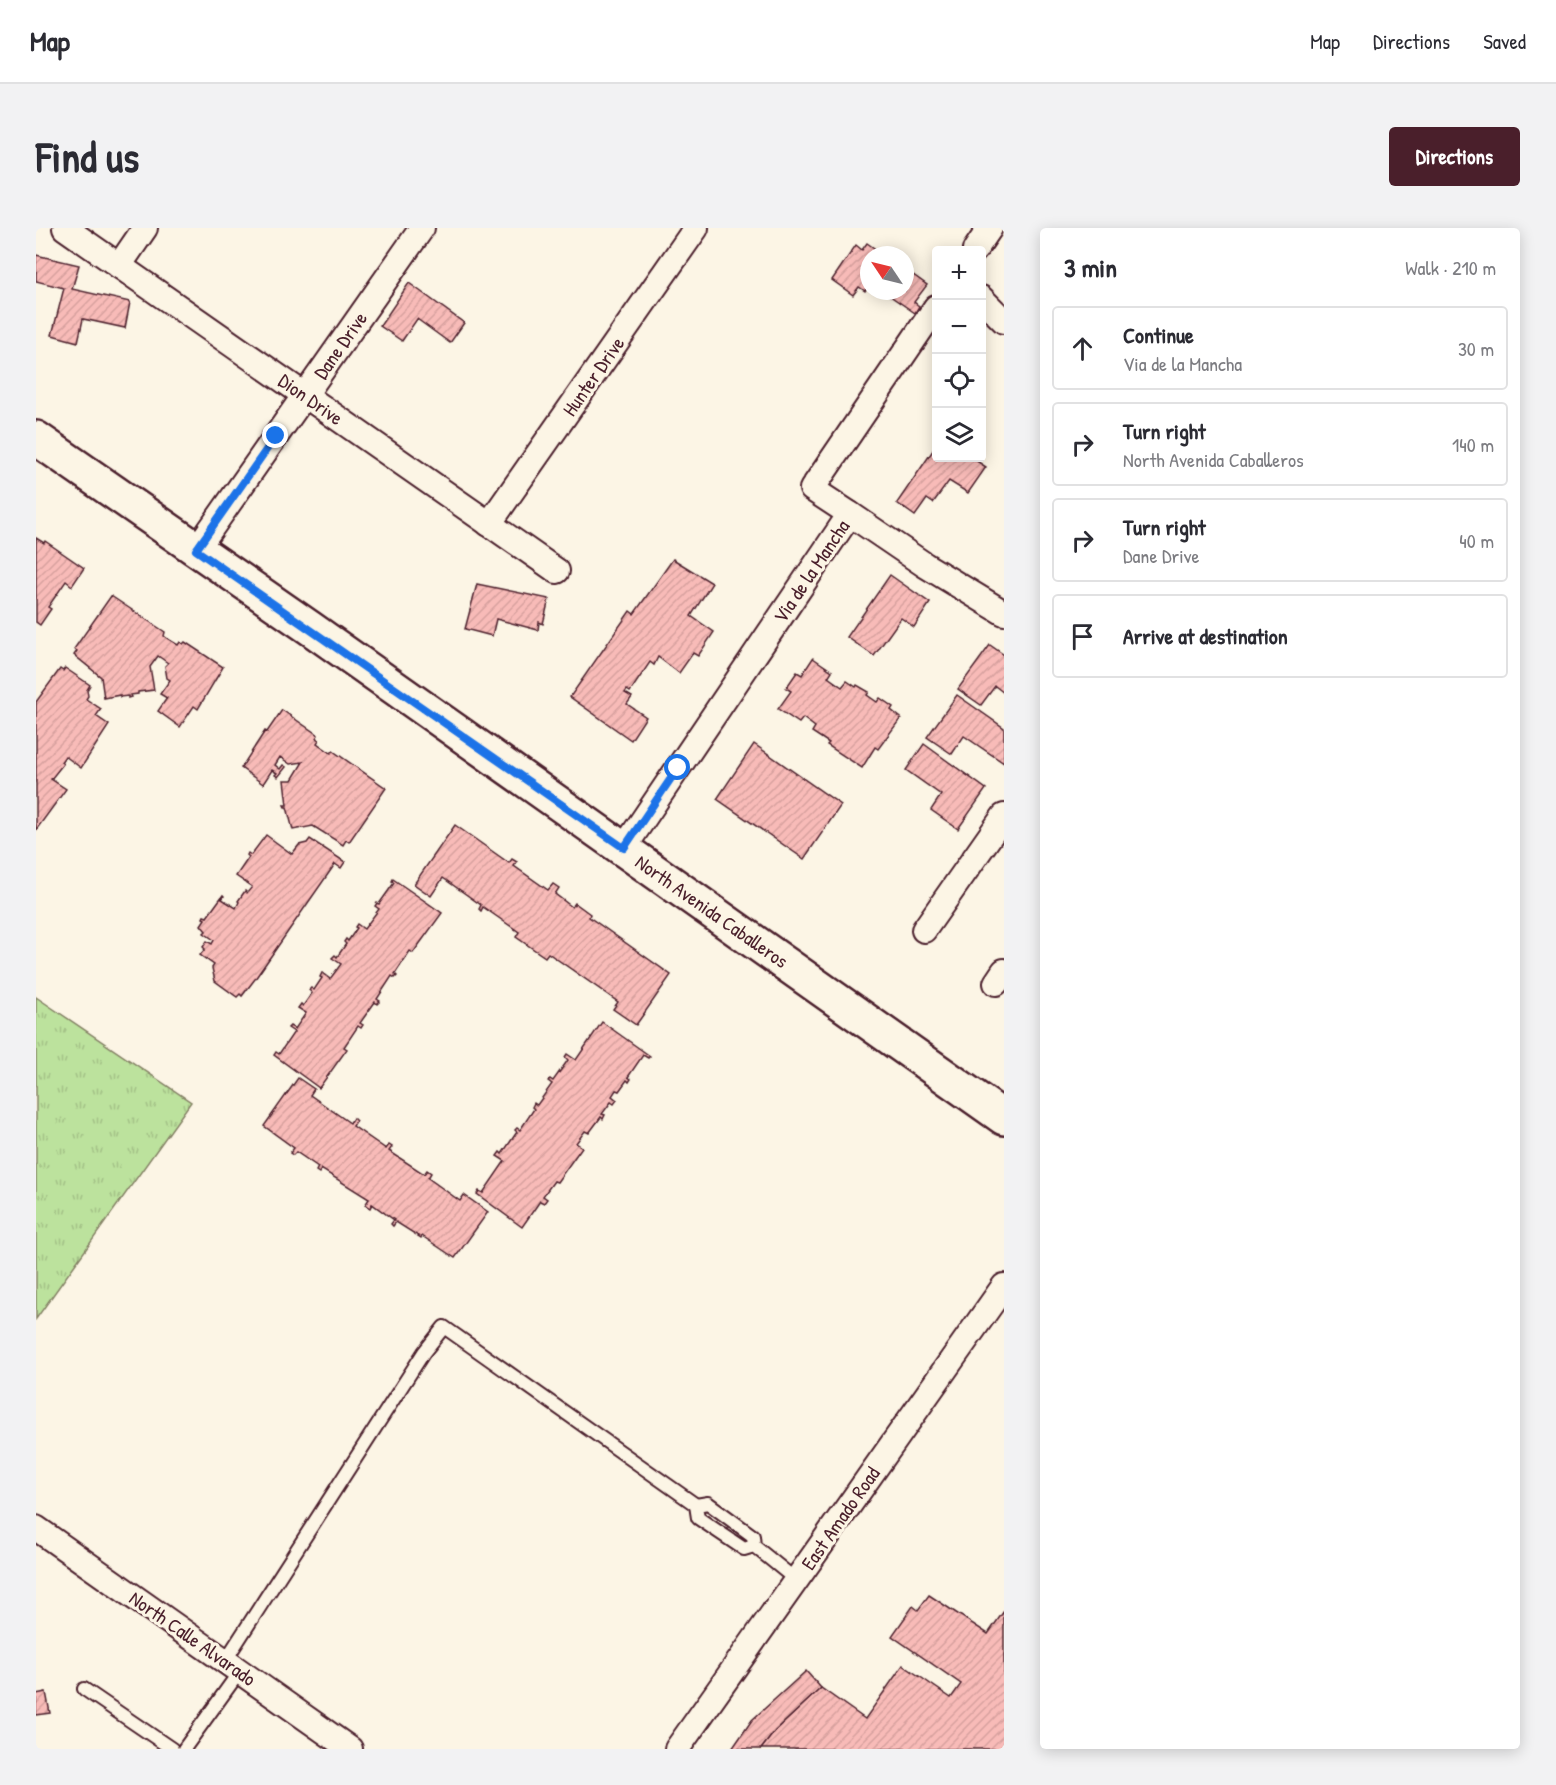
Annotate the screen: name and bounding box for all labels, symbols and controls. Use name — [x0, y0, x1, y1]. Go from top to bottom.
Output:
text: Map — [30, 22, 70, 60]
text: Map — [1310, 27, 1340, 56]
text: Directions — [1373, 27, 1450, 56]
text: Saved — [1483, 27, 1526, 56]
button: Directions — [1389, 127, 1520, 186]
text: Find us — [36, 128, 139, 185]
north arrow — [860, 246, 914, 300]
map controls — [932, 246, 986, 462]
button: + — [932, 246, 986, 300]
text: 3 min — [1064, 250, 1117, 285]
text: Walk · 210 m — [1405, 254, 1496, 281]
button: − — [932, 300, 986, 354]
street label: Dane Drive — [307, 306, 373, 384]
text: Continue — [1123, 320, 1194, 350]
street label: Hunter Drive — [556, 331, 630, 421]
icon: ahead — [1066, 332, 1099, 365]
text: 30 m — [1458, 335, 1494, 362]
text: Via de la Mancha — [1123, 350, 1242, 377]
button: locate — [932, 354, 986, 408]
street label: Dion Drive — [273, 367, 349, 431]
button: layers — [932, 408, 986, 462]
text: Turn right — [1123, 416, 1206, 446]
route end — [262, 422, 288, 448]
icon: right — [1066, 428, 1099, 461]
text: 140 m — [1452, 431, 1494, 458]
text: North Avenida Caballeros — [1123, 446, 1304, 473]
text: Turn right — [1123, 512, 1206, 542]
street label: Via de la Mancha — [767, 514, 856, 628]
icon: right — [1066, 524, 1099, 557]
text: 40 m — [1459, 527, 1494, 554]
text: Dane Drive — [1123, 542, 1200, 569]
icon: arrive — [1066, 620, 1099, 653]
text: Arrive at destination — [1123, 621, 1288, 651]
route start — [664, 754, 690, 780]
street label: North Avenida Caballeros — [630, 848, 794, 974]
street label: East Amado Road — [794, 1461, 886, 1575]
street label: North Calle Alvarado — [124, 1584, 262, 1692]

